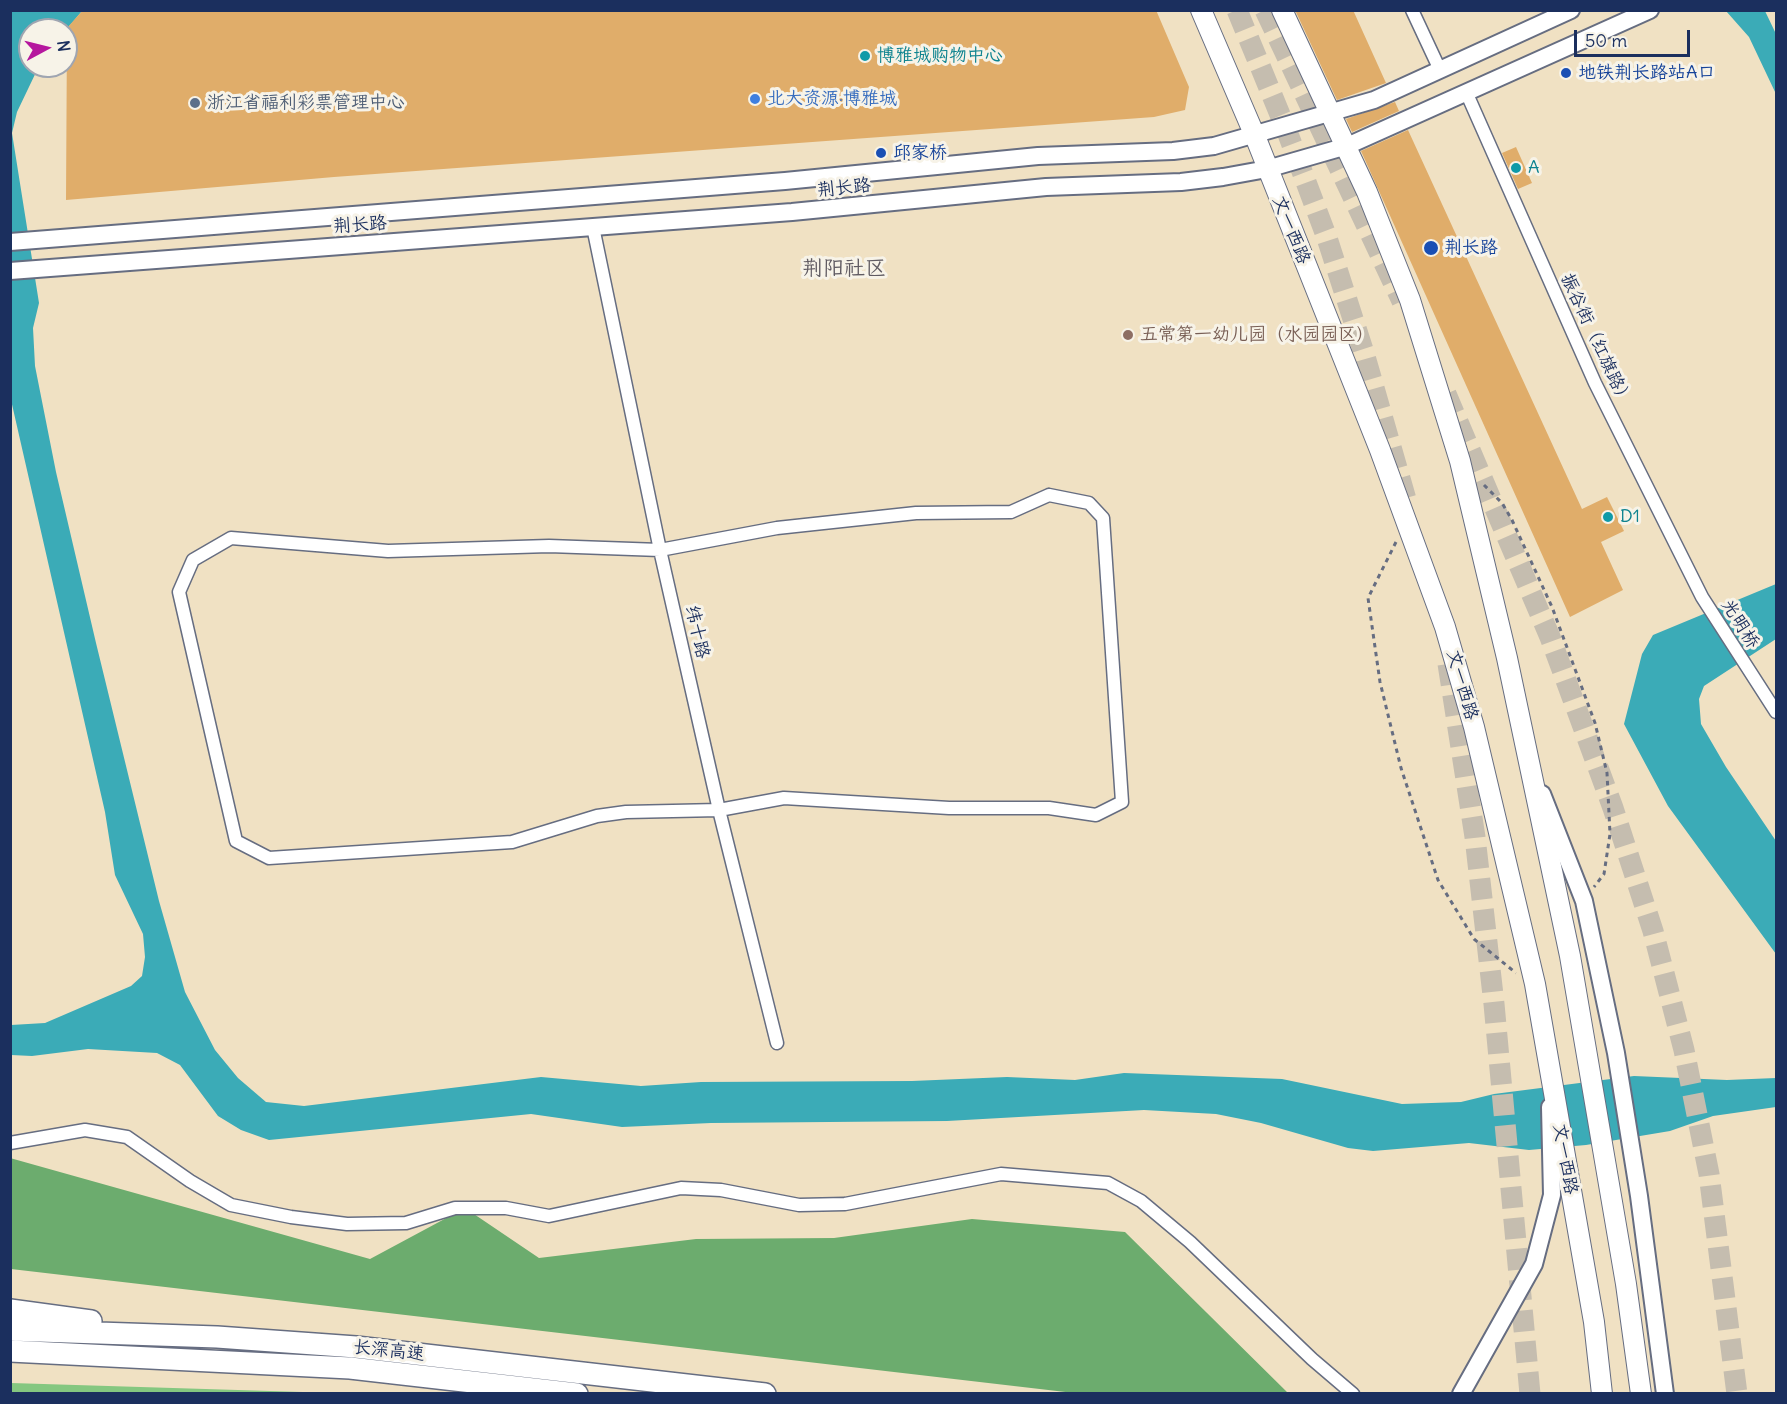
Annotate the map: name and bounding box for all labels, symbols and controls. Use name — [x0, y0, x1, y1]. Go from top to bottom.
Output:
north arrow — [18, 18, 78, 78]
scale bar — [1577, 18, 1692, 56]
text: 50 m — [1585, 29, 1627, 52]
text: N — [53, 39, 74, 53]
place label: 博雅城购物中心 — [877, 45, 1003, 67]
marker: 博雅城购物中心 — [858, 49, 872, 63]
place label: 地铁荆长路站A口 — [1578, 62, 1716, 84]
marker: 地铁荆长路站A口 — [1559, 66, 1573, 80]
place label: 北大资源·博雅城 — [767, 88, 897, 110]
place label: 浙江省福利彩票管理中心 — [207, 92, 405, 114]
marker: 北大资源·博雅城 — [748, 92, 762, 106]
marker: 浙江省福利彩票管理中心 — [188, 96, 202, 110]
place label: 邱家桥 — [893, 142, 947, 164]
marker: 邱家桥 — [874, 146, 888, 160]
place label: A — [1528, 157, 1540, 179]
marker: A — [1509, 161, 1523, 175]
street label: 荆长路 — [816, 174, 872, 202]
street label: 文一西路 — [1268, 193, 1314, 267]
street label: 荆长路 — [332, 212, 388, 238]
place label: 荆长路 — [1444, 237, 1498, 259]
marker: 荆长路 — [1422, 239, 1440, 257]
district label: 荆阳社区 — [802, 256, 886, 282]
street label: 振谷街（红旗路） — [1556, 270, 1636, 410]
place label: 五常第一幼儿园（水园园区） — [1140, 324, 1374, 346]
marker: 五常第一幼儿园（水园园区） — [1121, 328, 1135, 342]
place label: D1 — [1620, 506, 1640, 528]
marker: D1 — [1601, 510, 1615, 524]
street label: 光明桥 — [1717, 595, 1763, 653]
street label: 纬十路 — [680, 603, 714, 661]
street label: 文一西路 — [1442, 647, 1482, 723]
street label: 文一西路 — [1548, 1122, 1582, 1196]
street label: 长深高速 — [352, 1336, 426, 1366]

